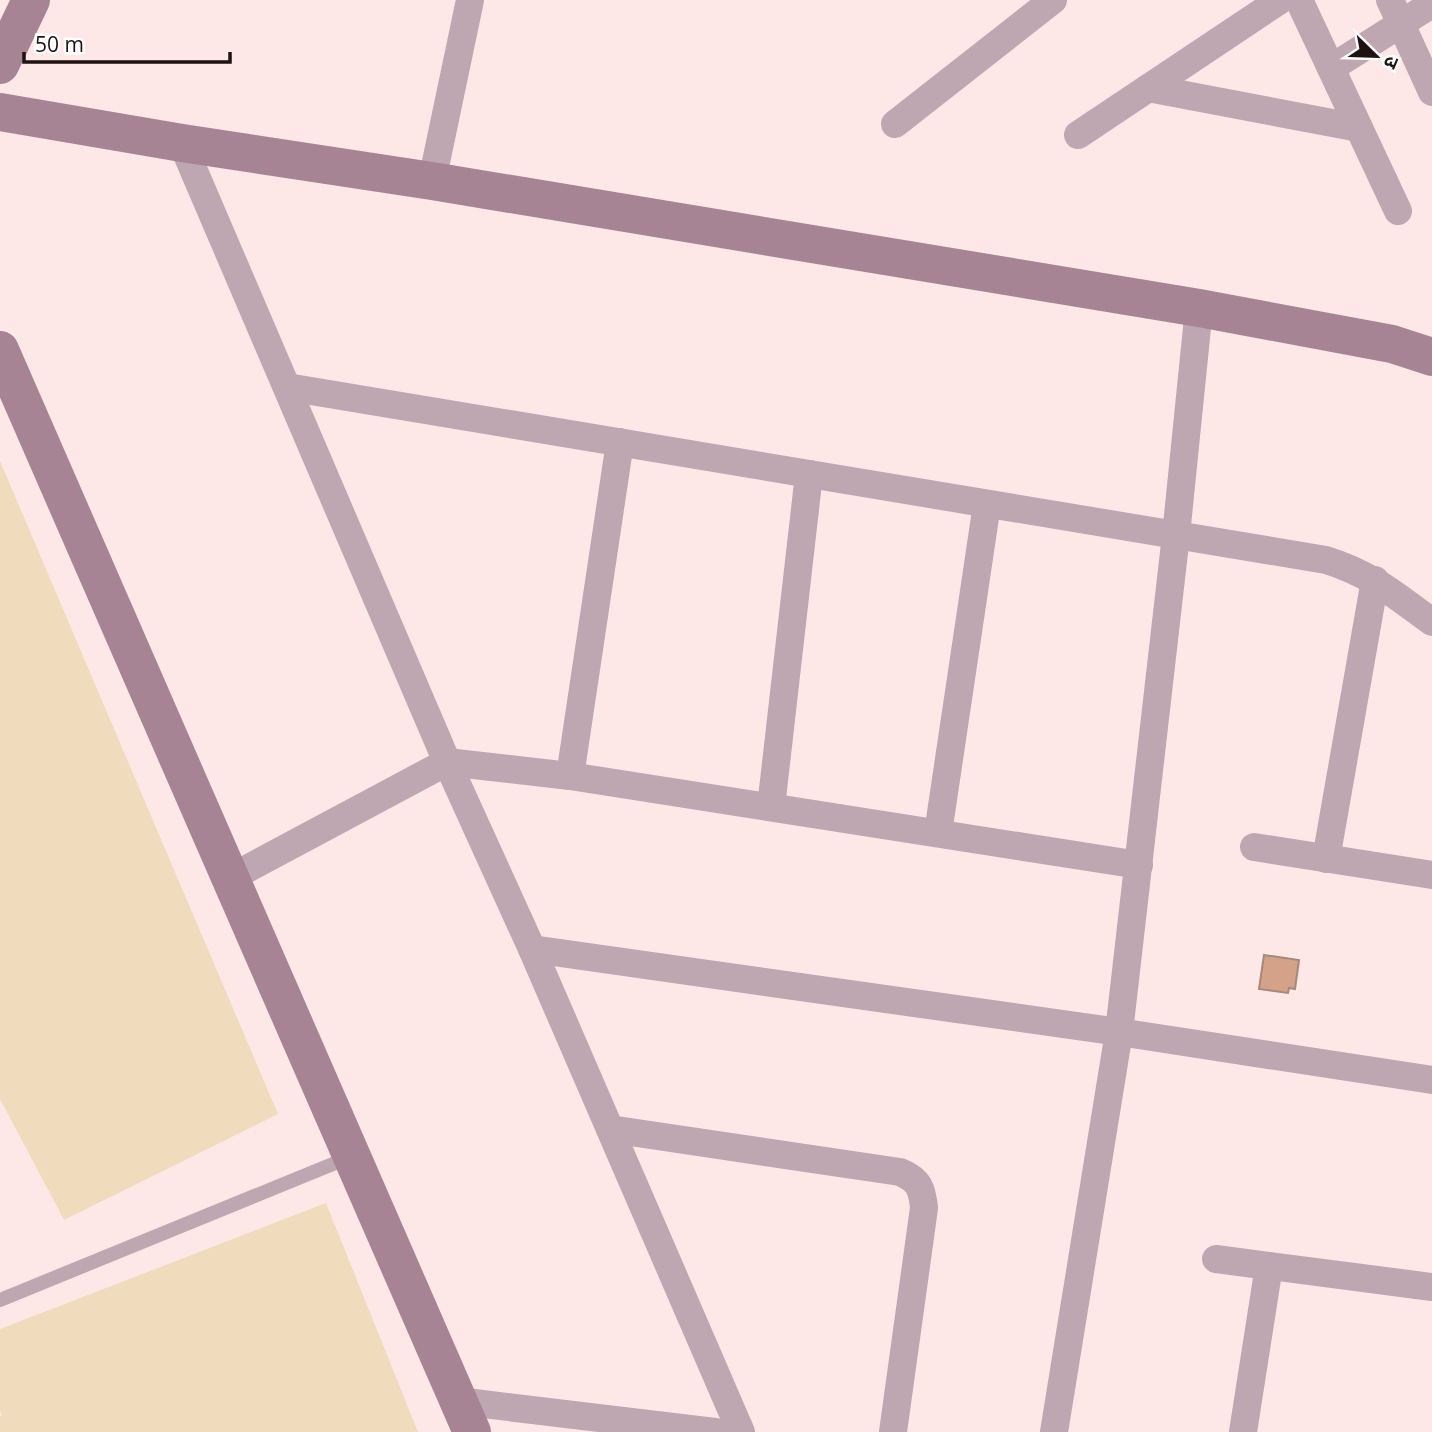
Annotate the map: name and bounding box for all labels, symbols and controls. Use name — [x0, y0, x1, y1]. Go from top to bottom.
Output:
scale bar — [24, 21, 231, 65]
north arrow — [1341, 21, 1411, 91]
text: 50 m — [35, 30, 84, 58]
text: उ — [1377, 52, 1406, 74]

